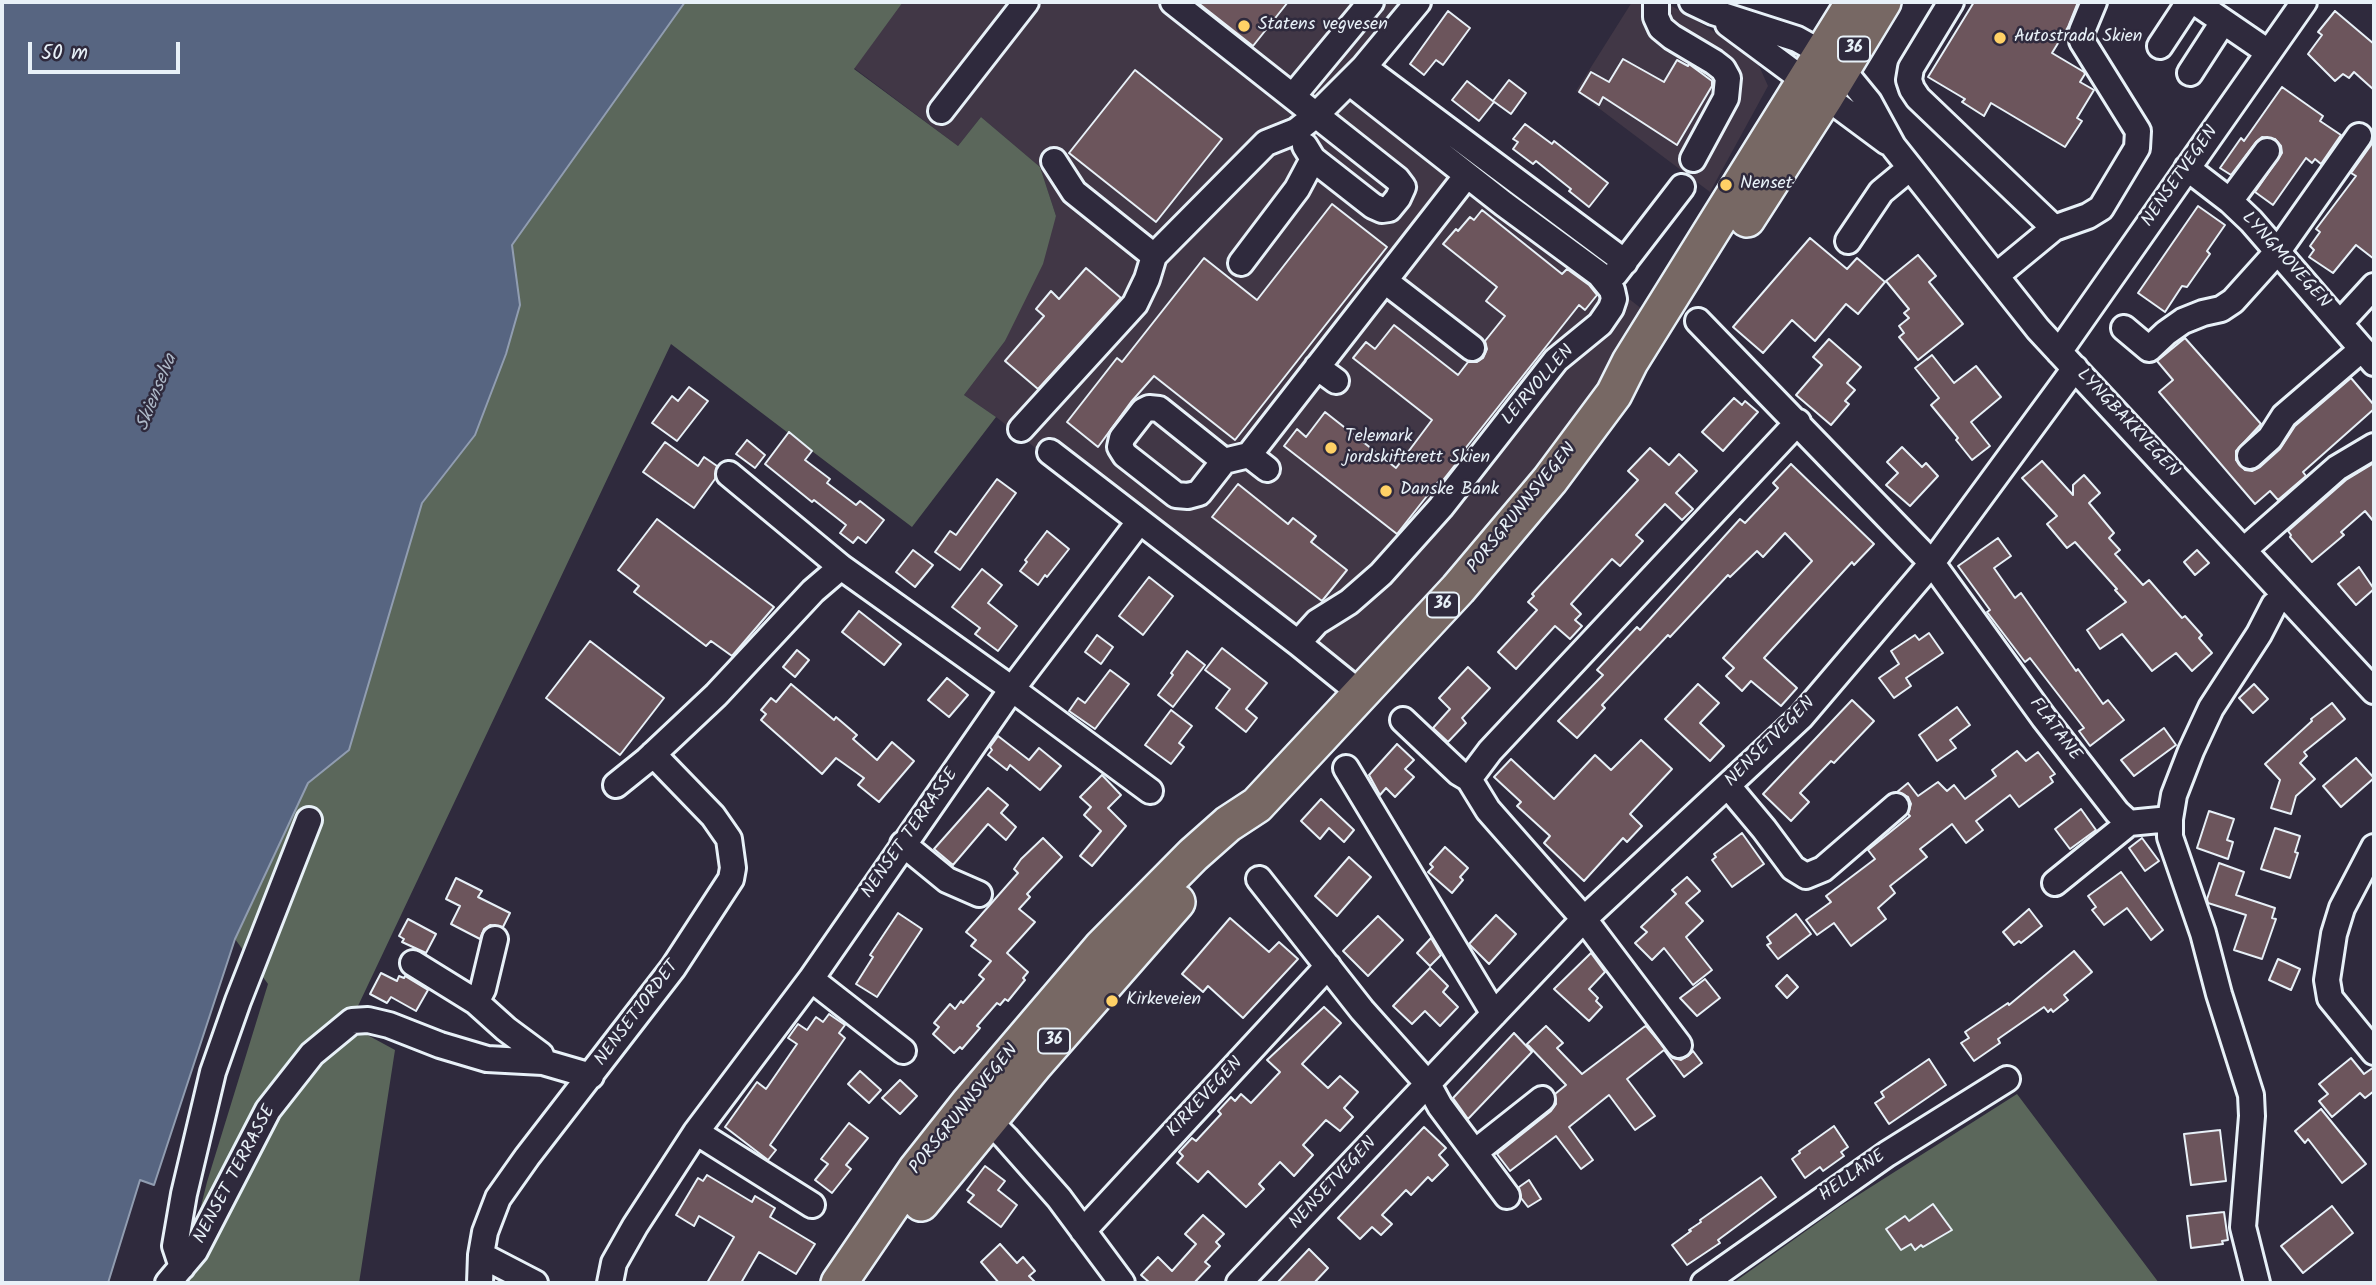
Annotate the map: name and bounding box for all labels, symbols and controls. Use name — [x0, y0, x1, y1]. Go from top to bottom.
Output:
place label: Statens vegvesen — [1258, 15, 1388, 37]
marker: Statens vegvesen — [1236, 18, 1252, 34]
place label: Autostrada Skien — [2014, 27, 2142, 49]
scale bar — [32, 28, 184, 72]
marker: Autostrada Skien — [1992, 30, 2008, 46]
road number: 36 — [1838, 36, 1870, 61]
text: 50 m — [41, 37, 88, 70]
street label: NENSETVEGEN — [2138, 122, 2224, 232]
place label: Nenset — [1740, 174, 1793, 196]
marker: Nenset — [1718, 177, 1734, 193]
street label: LYNGMOVEGEN — [2236, 208, 2334, 314]
street label: LEIRVOLLEN — [1498, 341, 1580, 431]
water label: Skienselva — [132, 351, 184, 435]
street label: LYNGBAKKVEGEN — [2071, 365, 2183, 483]
place label: Telemark jordskifterett Skien — [1345, 427, 1490, 470]
marker: Telemark jordskifterett Skien — [1323, 440, 1339, 456]
street label: PORSGRUNNSVEGEN — [1464, 440, 1582, 578]
place label: Danske Bank — [1400, 480, 1499, 502]
marker: Danske Bank — [1378, 483, 1394, 499]
road number: 36 — [1427, 592, 1459, 618]
street label: NENSETVEGEN — [1721, 693, 1821, 793]
street label: FLATANE — [2023, 694, 2085, 766]
street label: NENSET TERRASSE — [858, 765, 964, 903]
street label: NENSETJORDET — [591, 957, 685, 1071]
place label: Kirkeveien — [1126, 990, 1201, 1012]
marker: Kirkeveien — [1104, 993, 1120, 1009]
road number: 36 — [1038, 1028, 1070, 1054]
street label: PORSGRUNNSVEGEN — [906, 1041, 1024, 1179]
street label: KIRKEVEGEN — [1163, 1053, 1249, 1143]
street label: NENSET TERRASSE — [190, 1102, 282, 1248]
street label: NENSETVEGEN — [1286, 1133, 1382, 1235]
street label: HELLANE — [1816, 1146, 1890, 1208]

